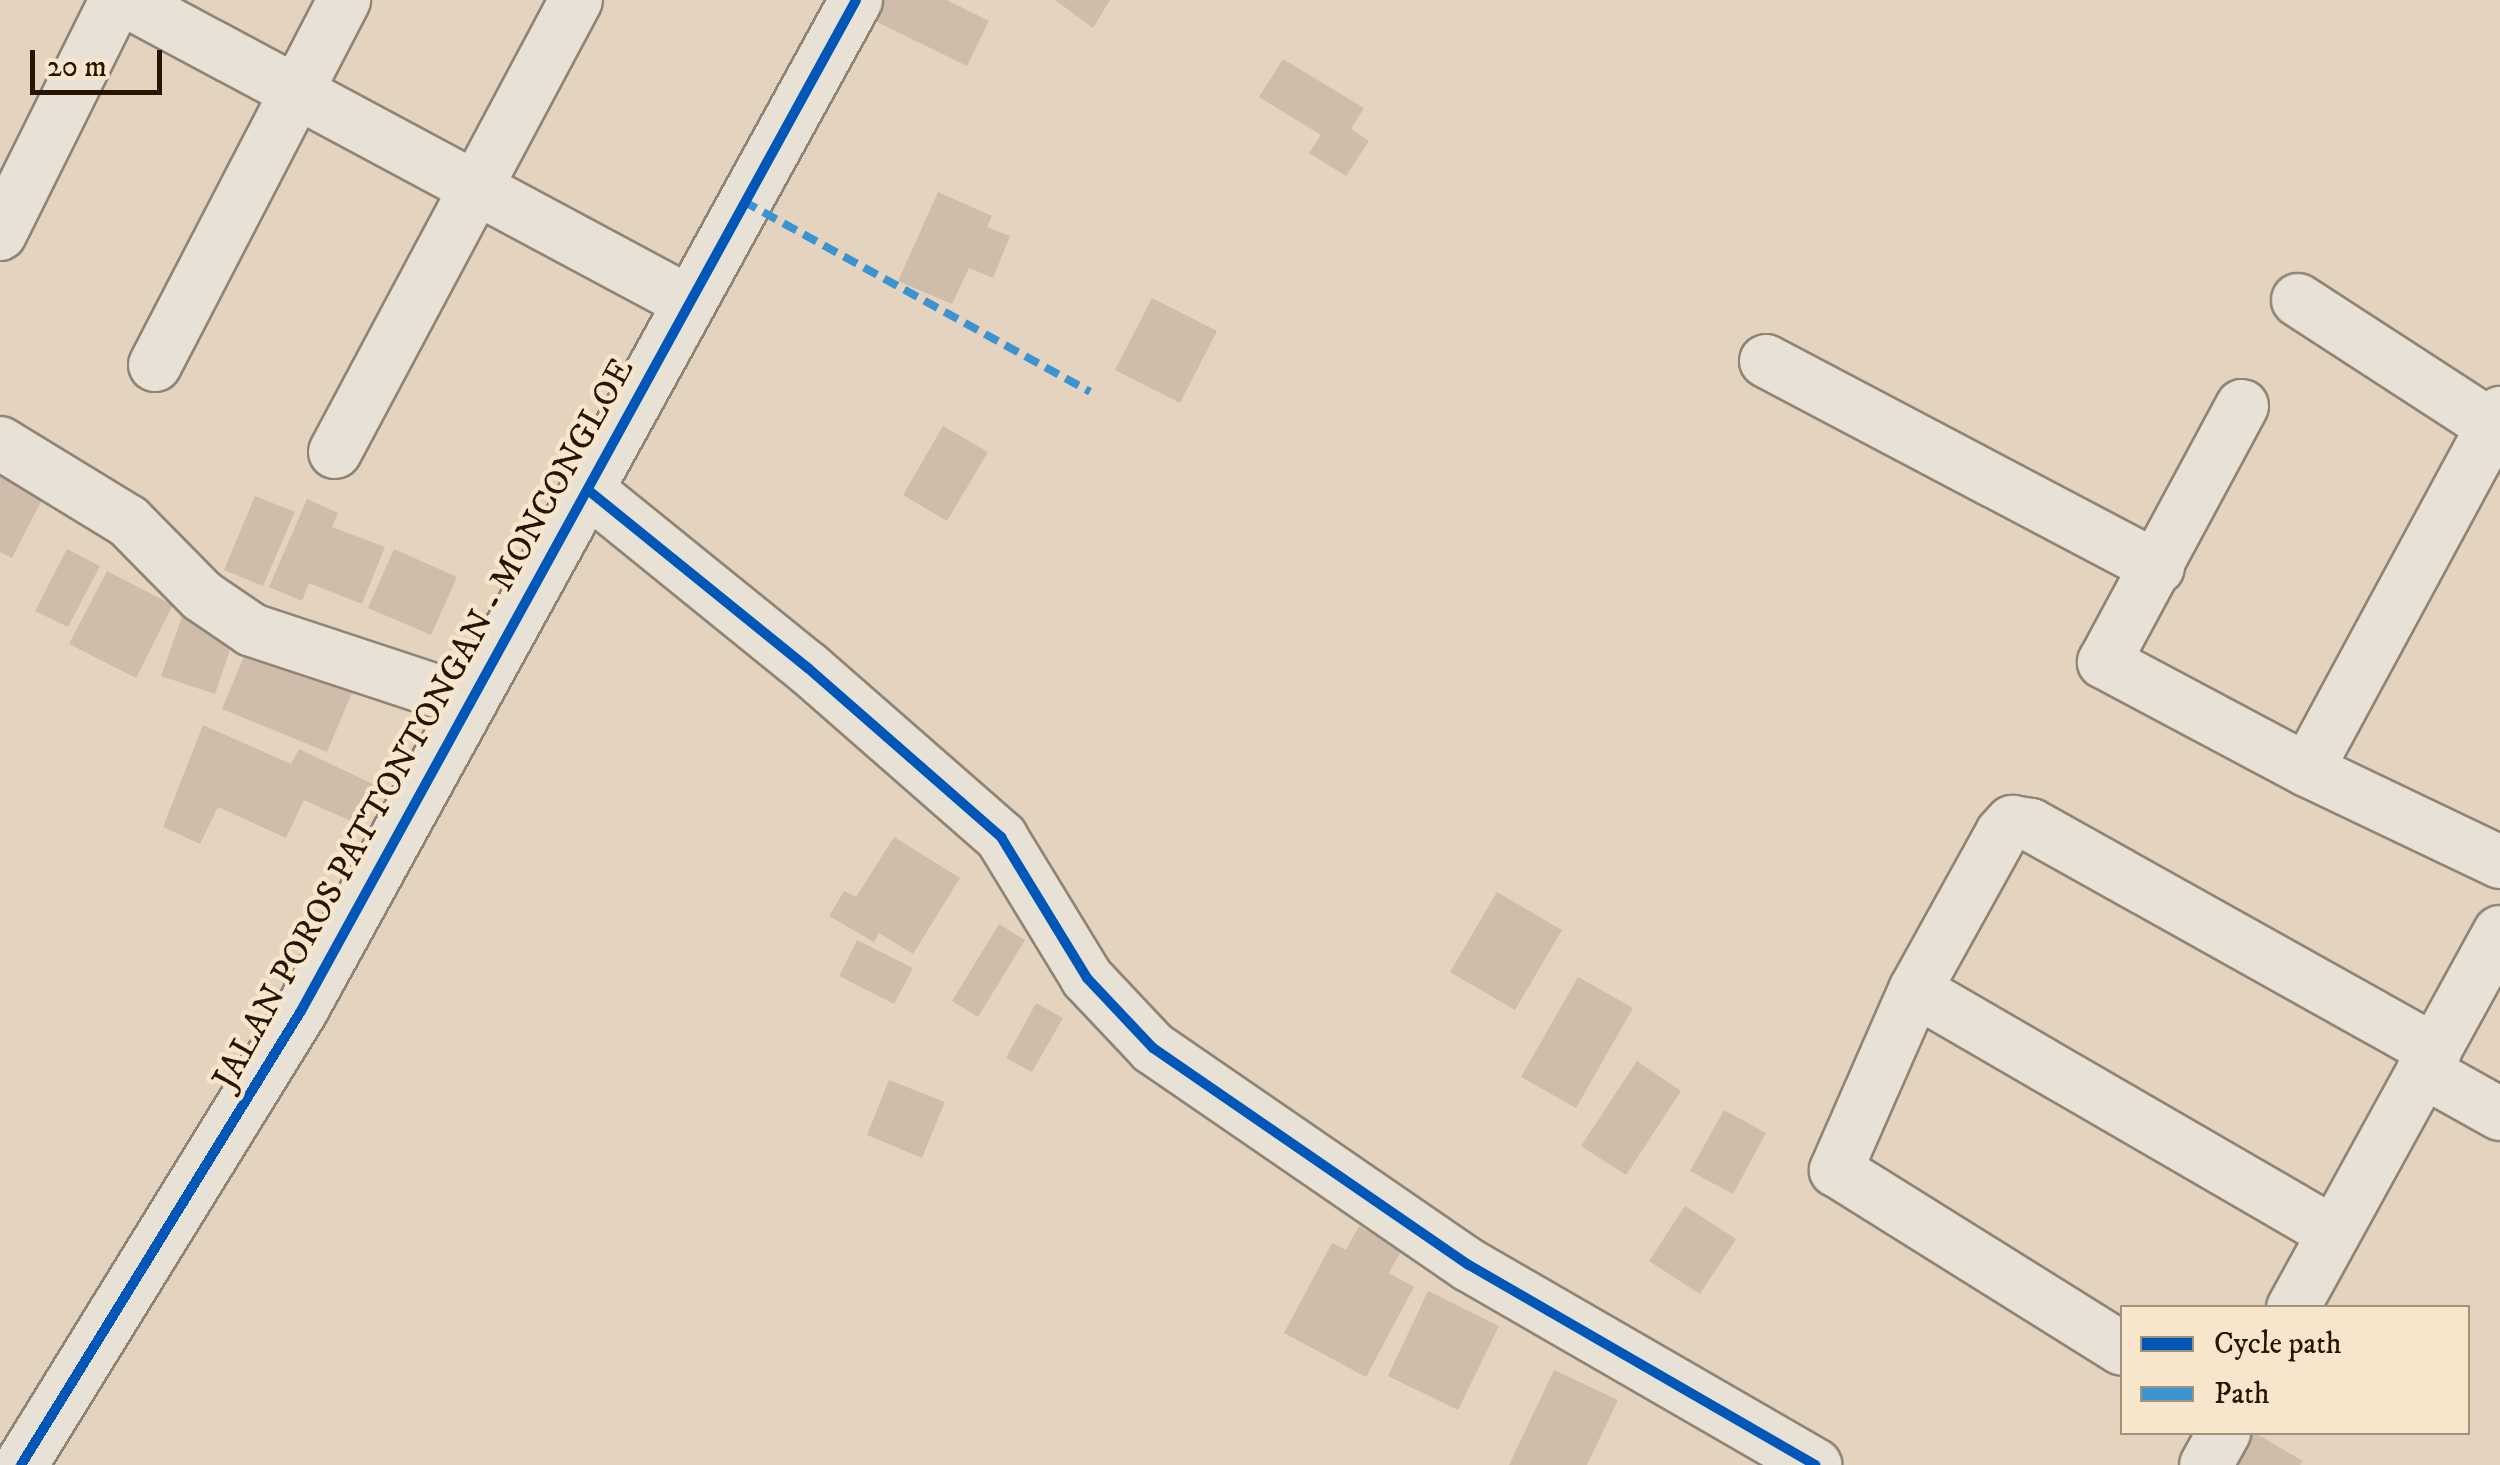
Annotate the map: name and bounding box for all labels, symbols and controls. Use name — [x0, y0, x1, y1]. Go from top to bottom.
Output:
scale bar — [35, 30, 168, 92]
text: 20 m — [47, 49, 107, 86]
street label: JALAN POROS PATTONTONGAN - MONCONGLOE — [205, 351, 643, 1097]
legend — [2120, 1305, 2470, 1435]
text: Cycle path — [2214, 1326, 2342, 1363]
text: Path — [2214, 1376, 2270, 1413]

